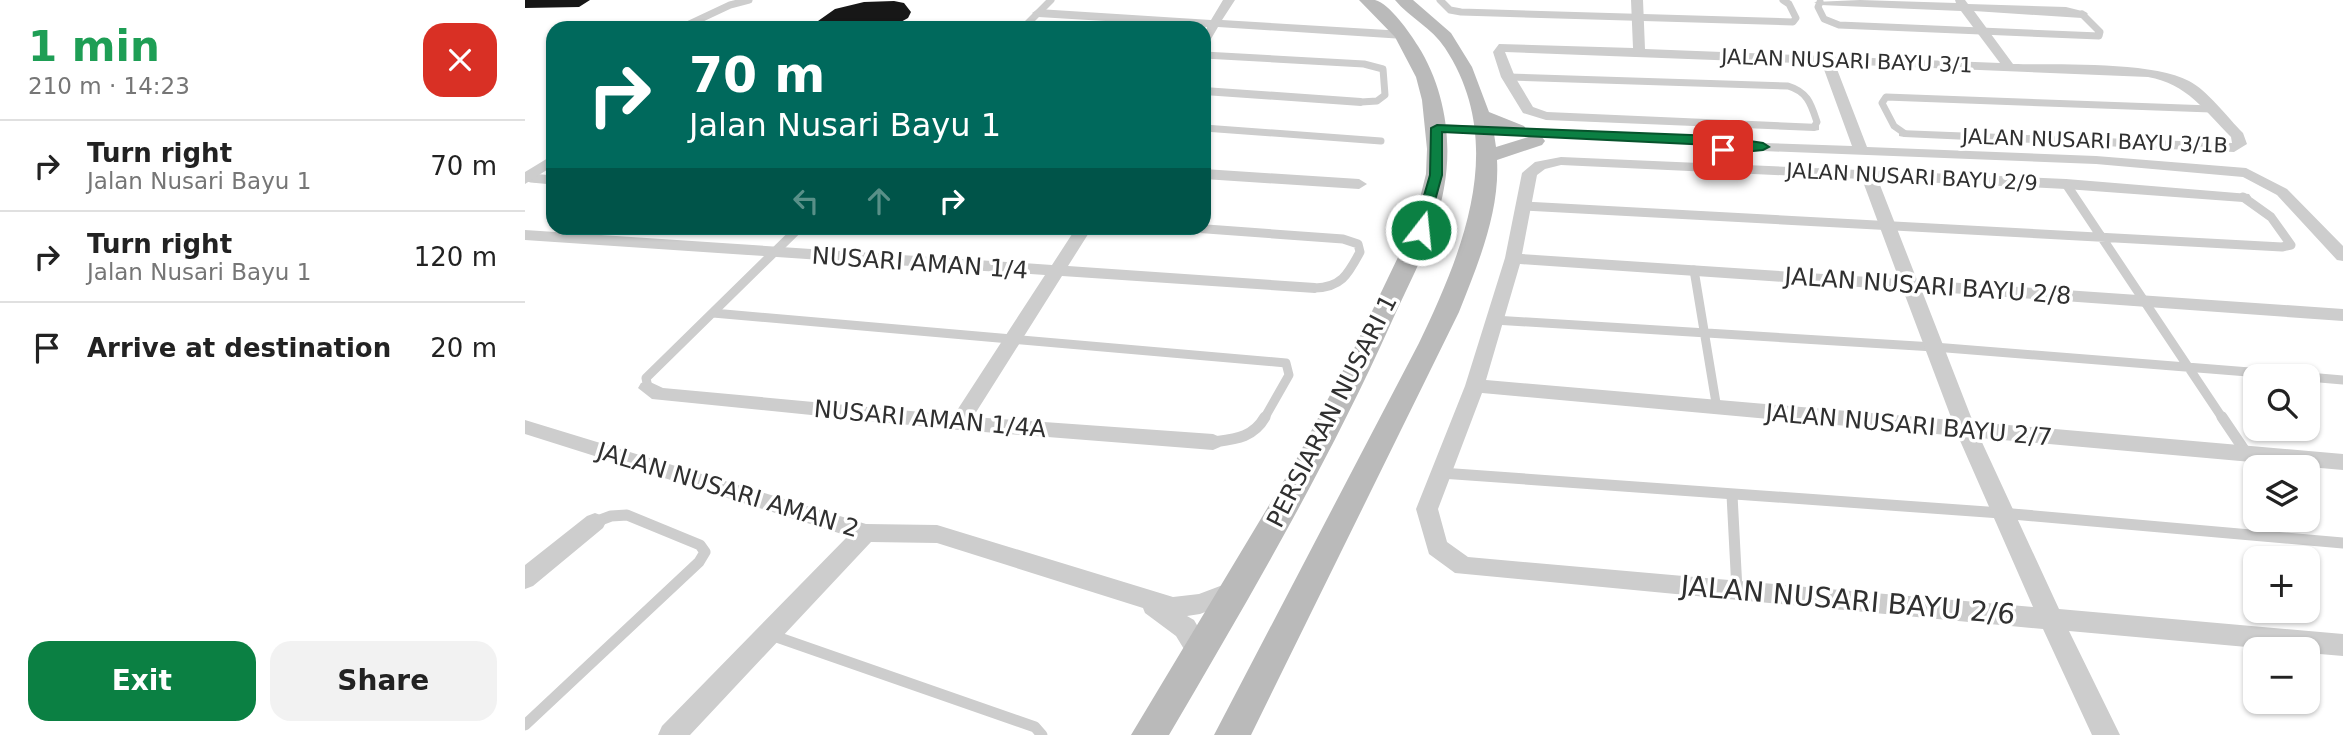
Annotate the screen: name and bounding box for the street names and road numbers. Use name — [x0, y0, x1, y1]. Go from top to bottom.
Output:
street label: JALAN NUSARI BAYU 3/1 — [1719, 45, 1973, 77]
street label: JALAN NUSARI BAYU 3/1B — [1960, 124, 2228, 158]
street label: JALAN NUSARI BAYU 2/9 — [1784, 158, 2038, 196]
street label: NUSARI AMAN 1/4 — [811, 241, 1029, 285]
street label: JALAN NUSARI BAYU 2/8 — [1782, 262, 2072, 310]
street label: PERSIARAN NUSARI 1 — [1261, 290, 1403, 532]
street label: NUSARI AMAN 1/4A — [813, 395, 1048, 443]
street label: JALAN NUSARI BAYU 2/7 — [1763, 398, 2053, 451]
street label: JALAN NUSARI AMAN 2 — [592, 436, 862, 543]
street label: JALAN NUSARI BAYU 2/6 — [1677, 569, 2017, 631]

